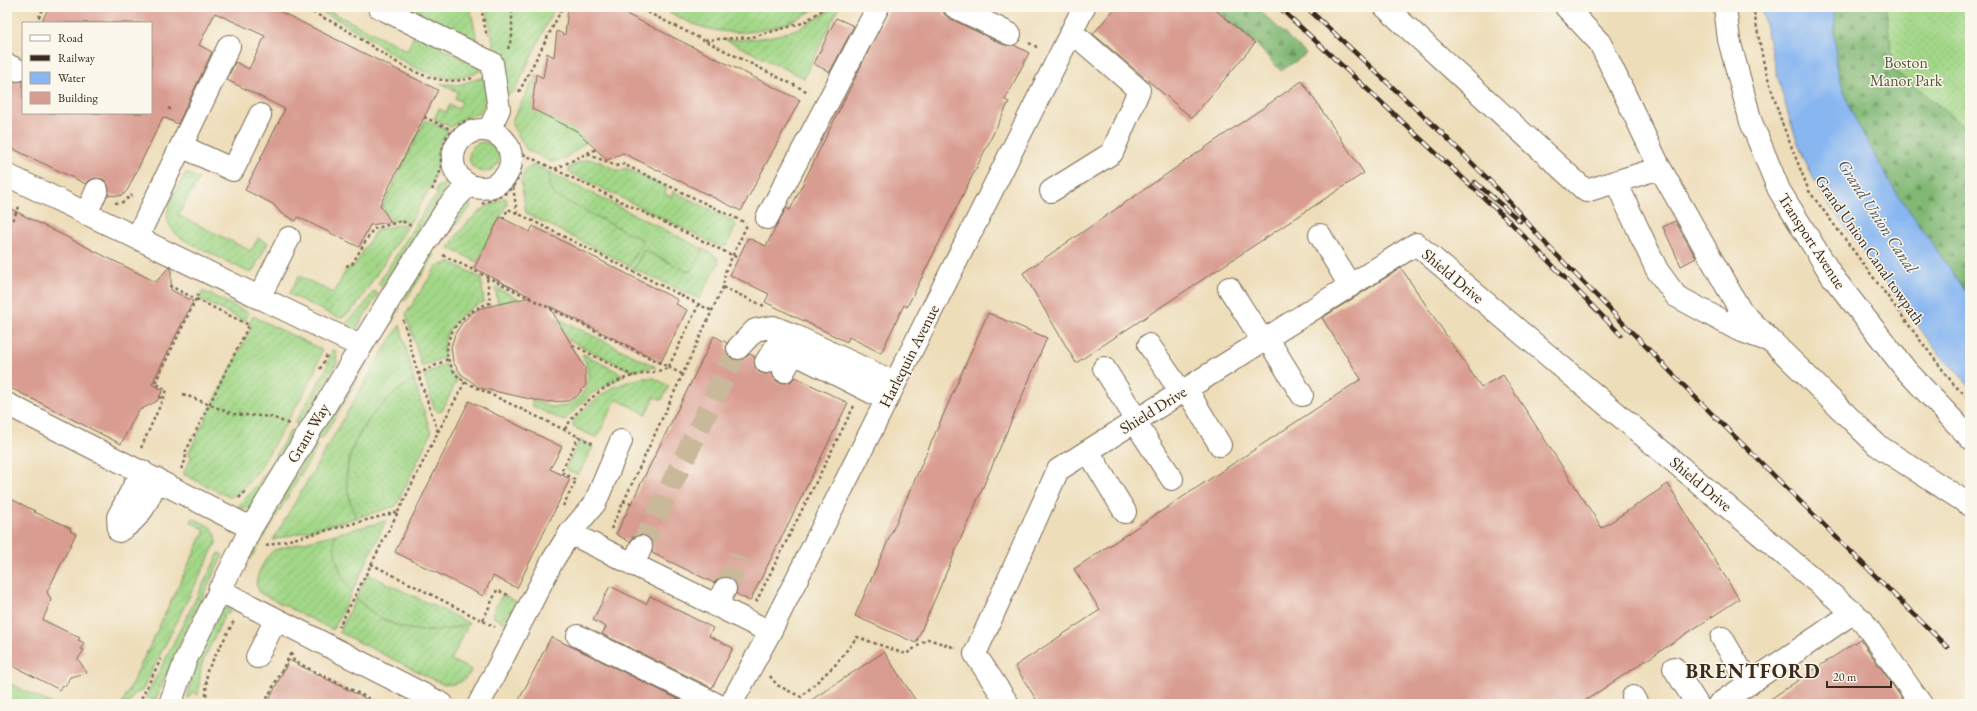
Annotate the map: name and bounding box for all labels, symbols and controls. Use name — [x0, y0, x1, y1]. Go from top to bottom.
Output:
legend — [22, 22, 152, 114]
text: Road — [58, 30, 84, 46]
text: Railway — [58, 50, 96, 66]
park label: Boston Manor Park — [1870, 52, 1943, 91]
text: Water — [58, 70, 85, 86]
text: Building — [58, 90, 99, 106]
water label: Grand Union Canal — [1833, 155, 1924, 278]
street label: Grand Union Canal towpath — [1810, 171, 1930, 329]
street label: Transport Avenue — [1773, 189, 1851, 293]
street label: Shield Drive — [1417, 244, 1489, 308]
street label: Harlequin Avenue — [874, 301, 944, 411]
street label: Shield Drive — [1116, 381, 1190, 439]
street label: Grant Way — [282, 398, 335, 467]
street label: Shield Drive — [1665, 452, 1737, 516]
district label: BRENTFORD — [1686, 658, 1820, 684]
scale bar — [1827, 663, 1891, 689]
text: 20 m — [1833, 669, 1857, 685]

